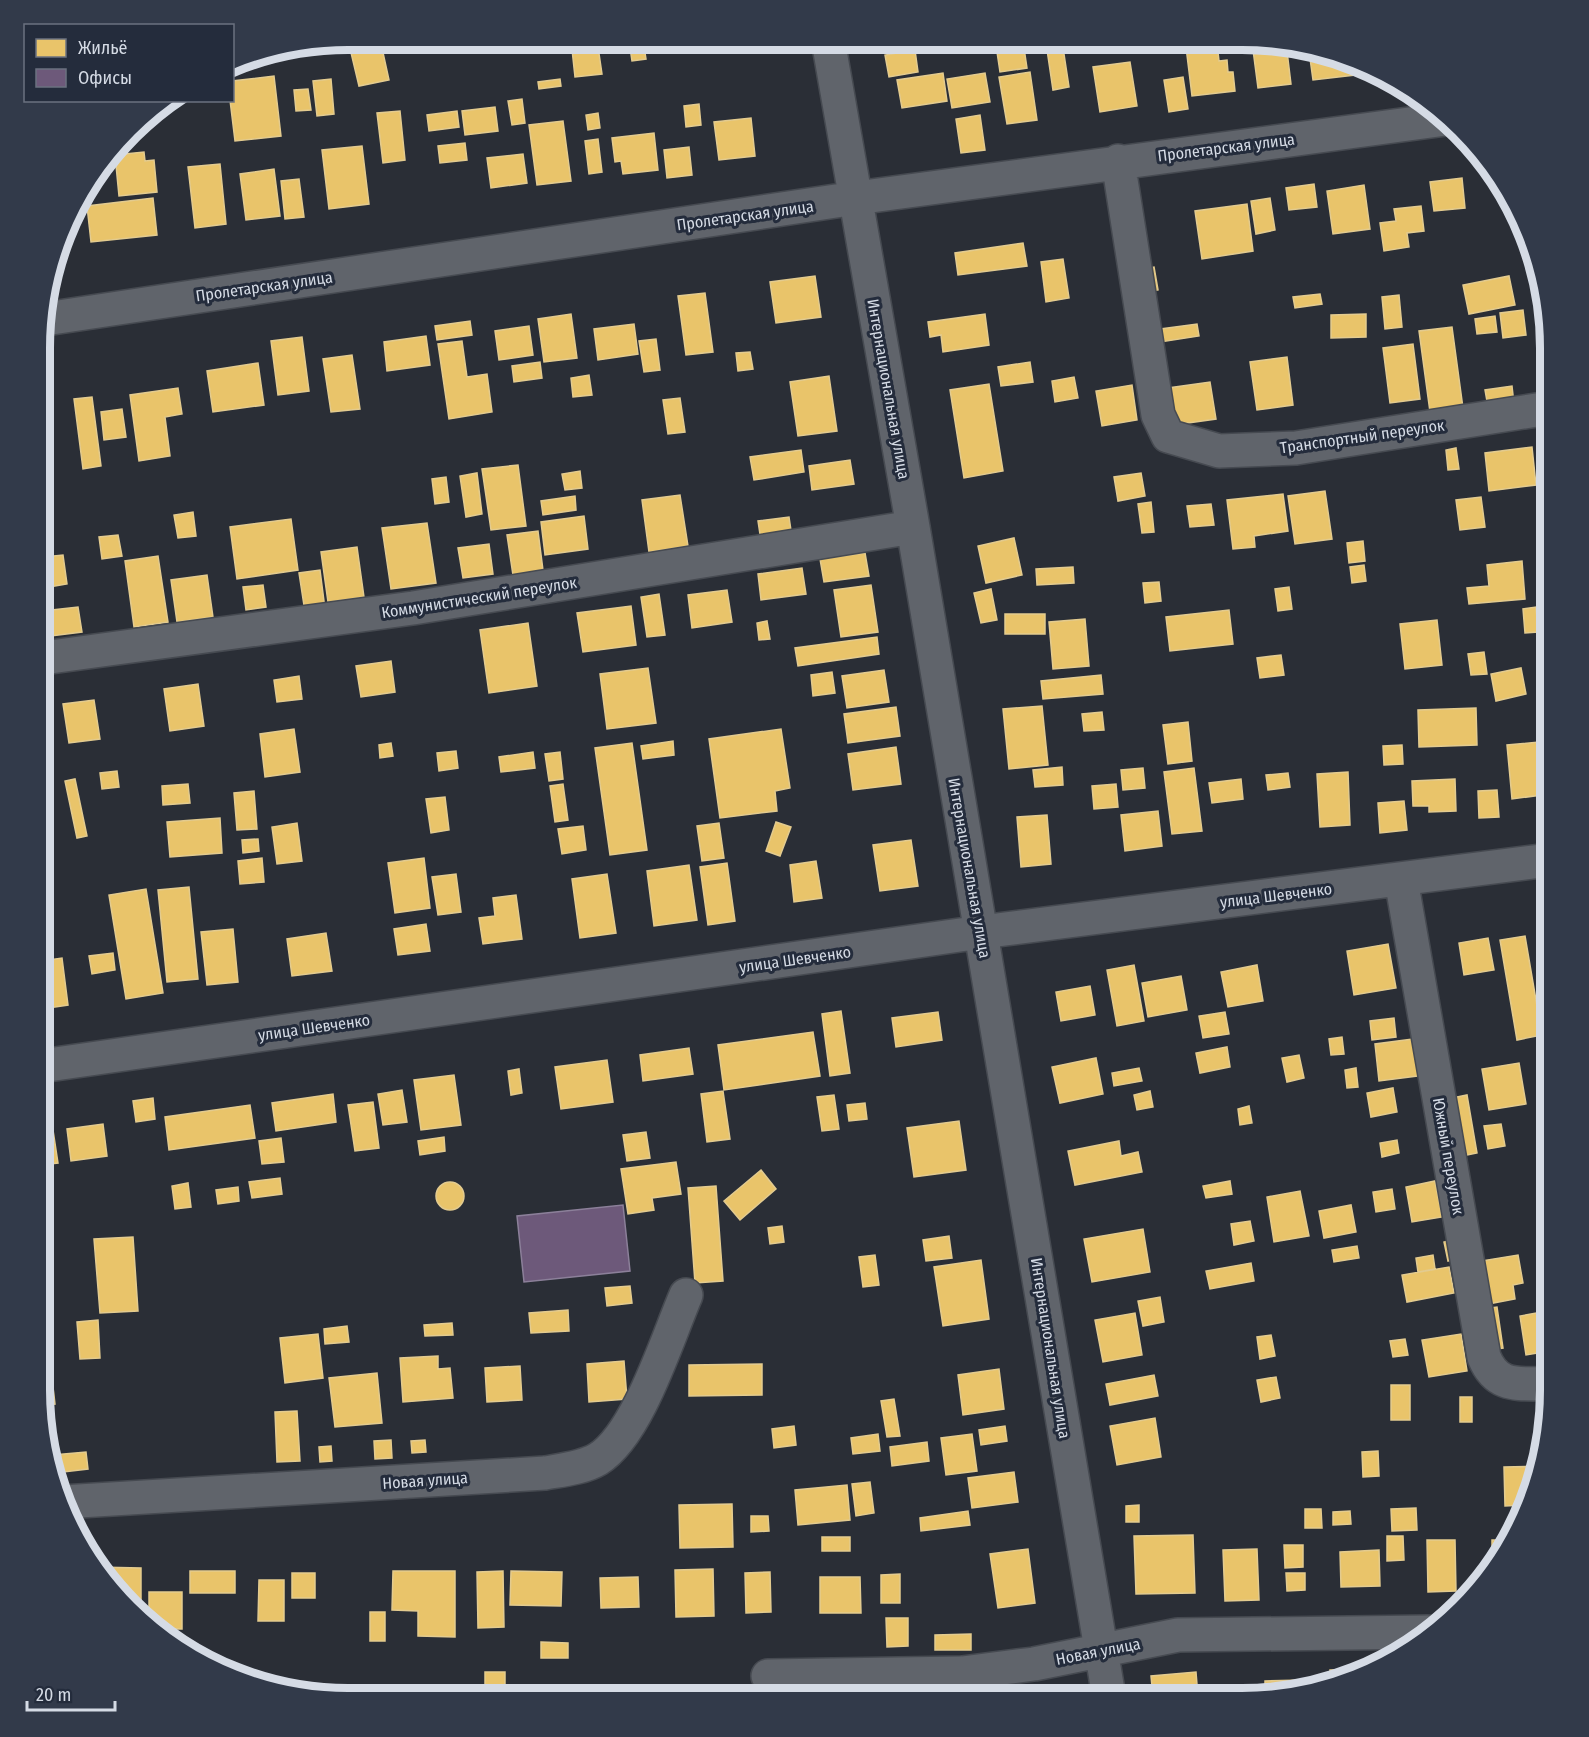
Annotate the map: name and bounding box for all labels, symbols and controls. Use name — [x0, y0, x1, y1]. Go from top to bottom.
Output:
legend — [24, 24, 234, 102]
text: Жильё — [78, 37, 128, 59]
text: Офисы — [78, 67, 132, 89]
street label: Пролетарская улица — [1156, 130, 1296, 165]
street label: Пролетарская улица — [675, 196, 815, 235]
street label: Пролетарская улица — [194, 267, 334, 306]
street label: Интернациональная улица — [863, 297, 914, 481]
street label: Транспортный переулок — [1279, 415, 1446, 457]
street label: Коммунистический переулок — [380, 573, 578, 622]
street label: Интернациональная улица — [944, 776, 995, 960]
street label: улица Шевченко — [1219, 879, 1333, 912]
street label: улица Шевченко — [738, 942, 852, 977]
street label: улица Шевченко — [257, 1010, 371, 1045]
street label: Южный переулок — [1429, 1096, 1468, 1217]
street label: Интернациональная улица — [1027, 1256, 1074, 1440]
street label: Новая улица — [382, 1468, 469, 1493]
street label: Новая улица — [1054, 1634, 1142, 1669]
scale bar — [27, 1674, 116, 1712]
text: 20 m — [36, 1684, 71, 1706]

